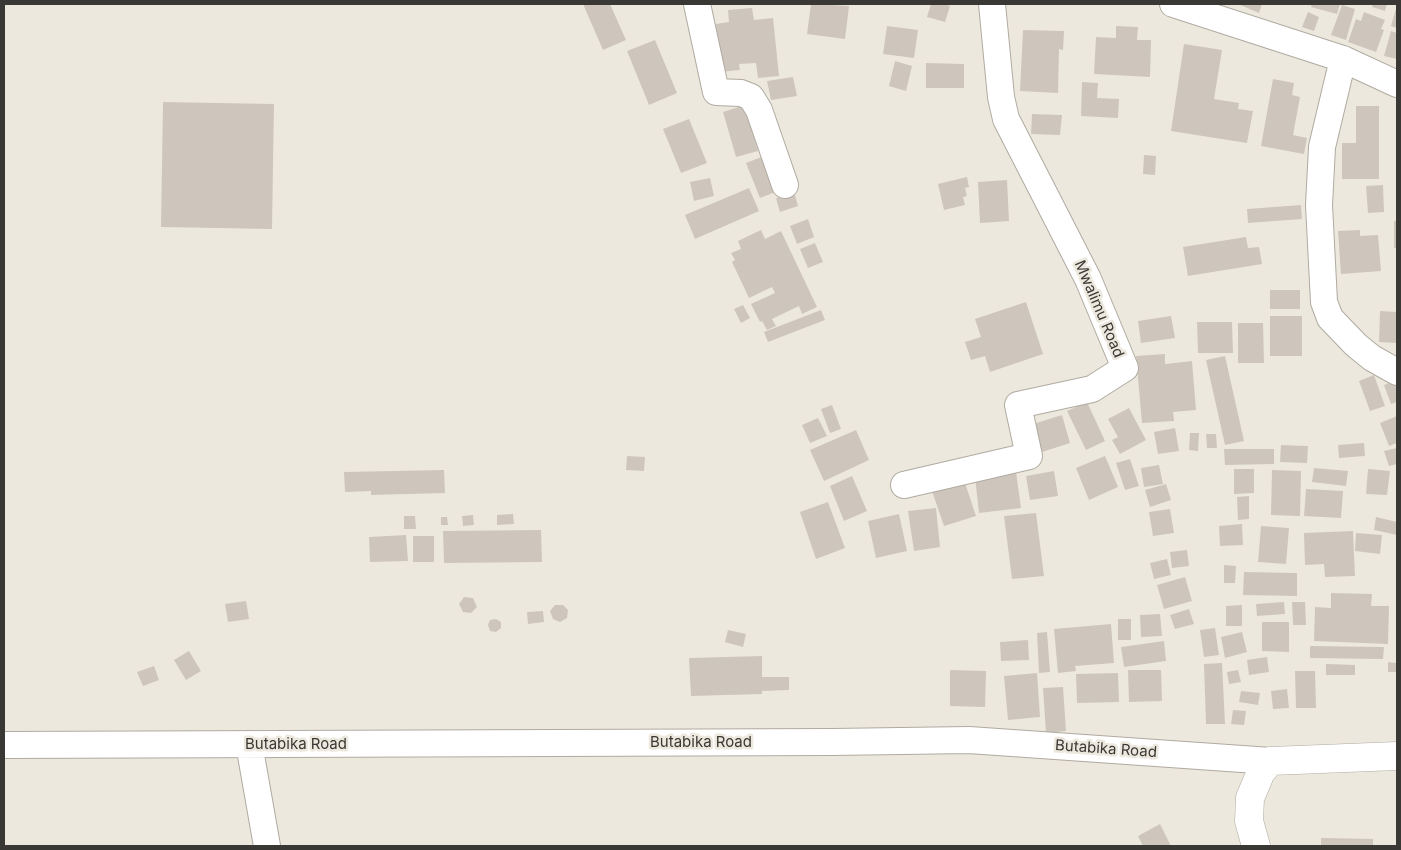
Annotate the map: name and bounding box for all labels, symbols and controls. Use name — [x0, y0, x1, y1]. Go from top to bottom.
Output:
street label: Mwalimu Road — [1070, 258, 1128, 360]
street label: Butabika Road — [650, 733, 752, 751]
street label: Butabika Road — [245, 735, 347, 753]
street label: Butabika Road — [1055, 736, 1157, 762]

